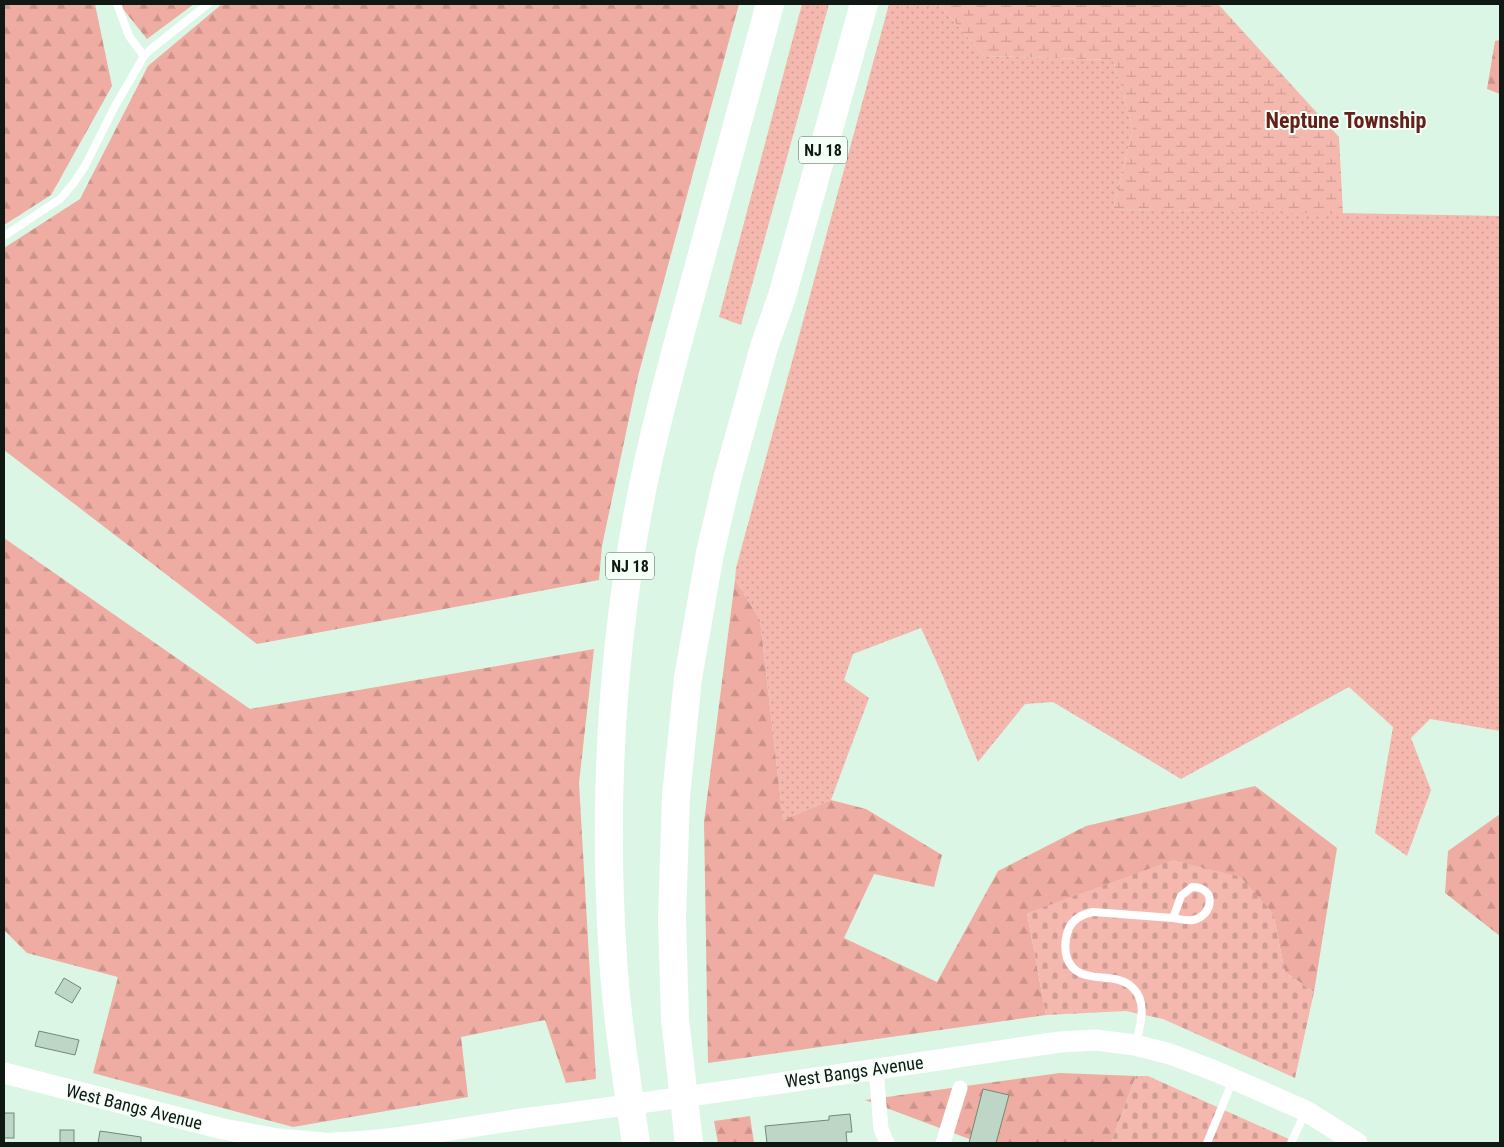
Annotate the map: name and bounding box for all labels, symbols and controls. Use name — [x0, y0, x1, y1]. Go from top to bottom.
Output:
district label: Neptune Township — [1266, 108, 1427, 133]
road number: NJ 18 — [799, 136, 847, 164]
road number: NJ 18 — [606, 552, 654, 580]
street label: West Bangs Avenue — [783, 1051, 925, 1092]
street label: West Bangs Avenue — [64, 1079, 204, 1134]

